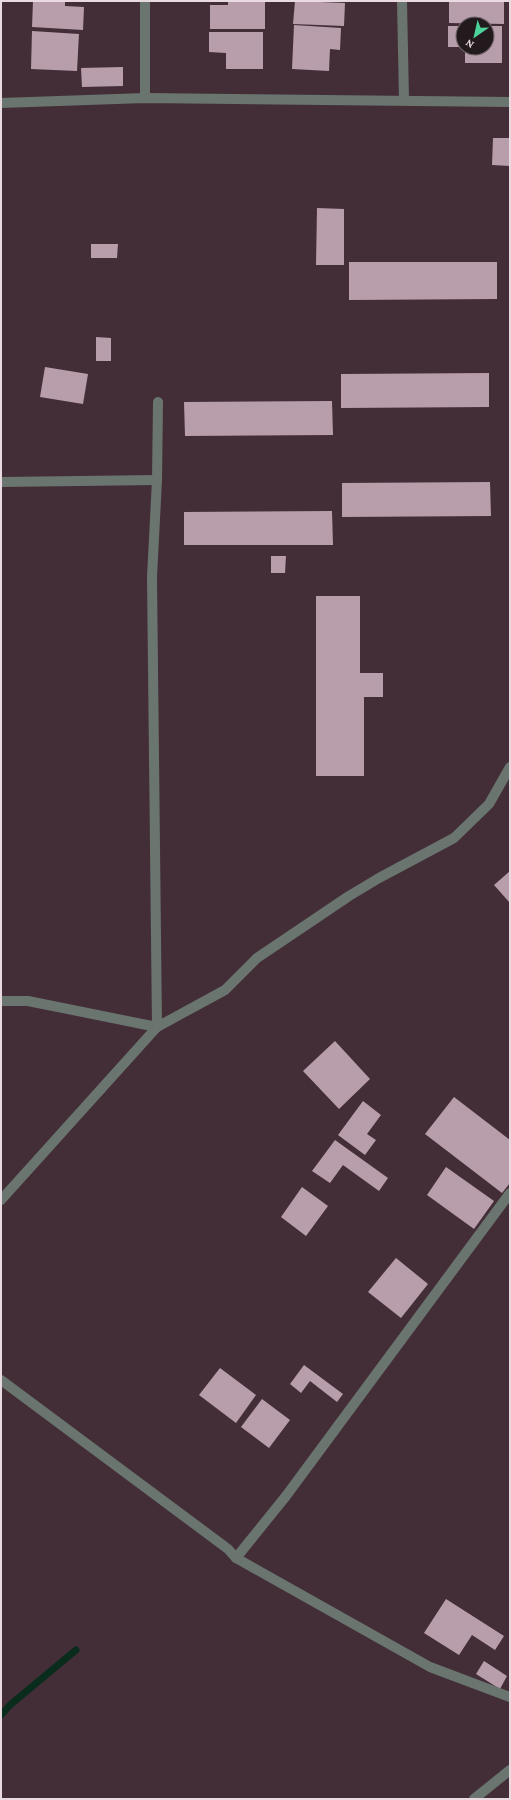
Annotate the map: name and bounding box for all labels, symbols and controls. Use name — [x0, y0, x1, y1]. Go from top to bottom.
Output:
north arrow — [455, 16, 495, 56]
text: N — [463, 37, 476, 51]

